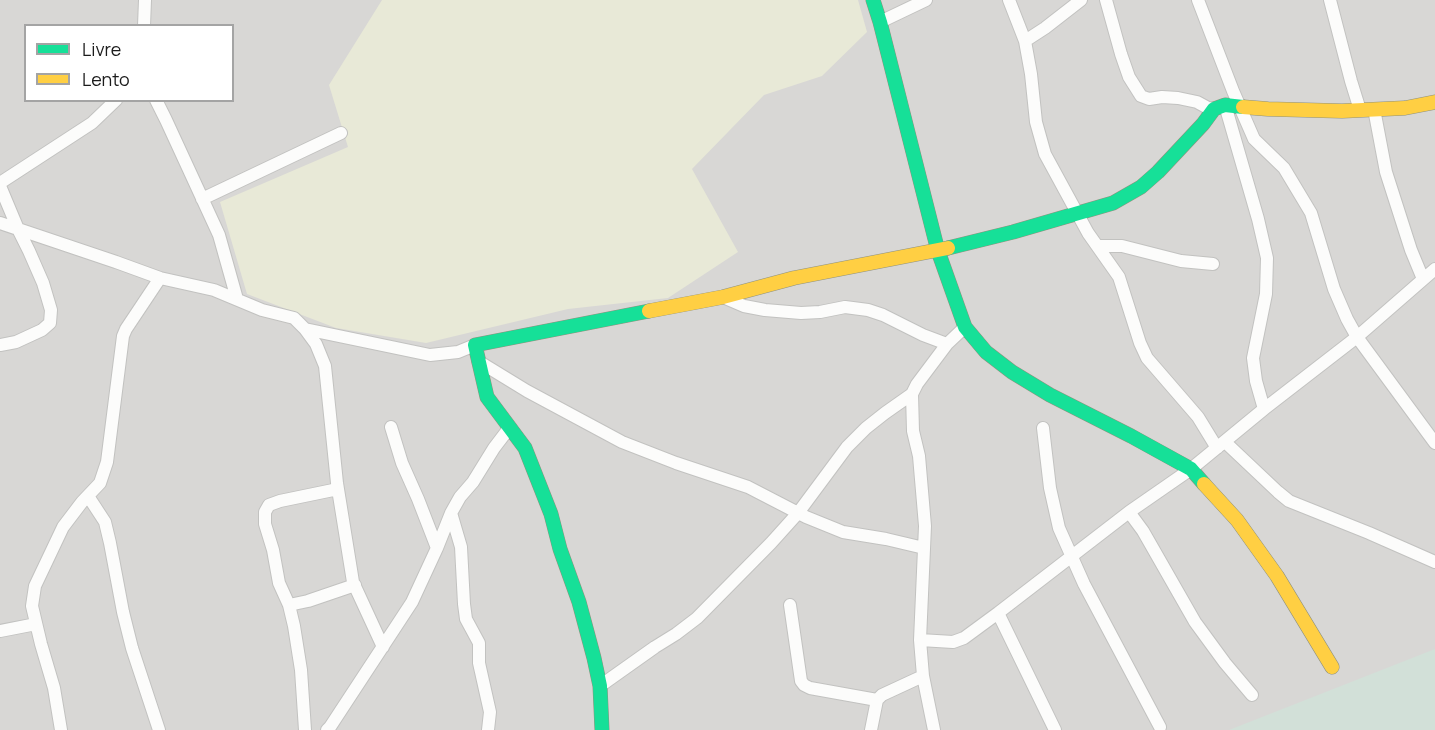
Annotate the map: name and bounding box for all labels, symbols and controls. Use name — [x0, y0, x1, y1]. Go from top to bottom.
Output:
legend — [24, 24, 234, 102]
text: Livre — [82, 37, 121, 61]
text: Lento — [82, 67, 130, 91]

